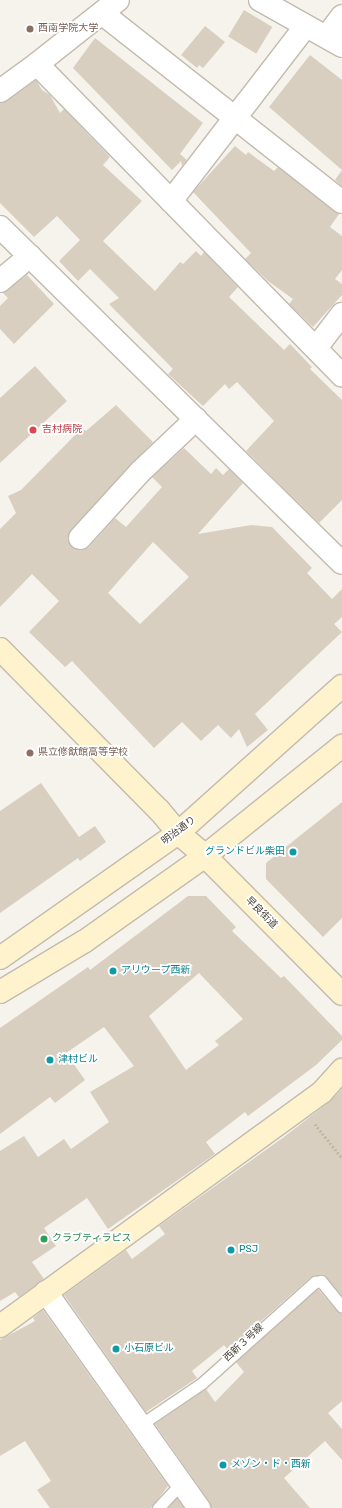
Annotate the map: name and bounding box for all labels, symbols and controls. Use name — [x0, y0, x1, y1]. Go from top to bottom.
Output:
place label: 西南学院大学 — [38, 23, 98, 35]
marker: 西南学院大学 — [25, 24, 35, 34]
marker: 吉村病院 — [27, 424, 39, 436]
place label: 吉村病院 — [42, 424, 82, 436]
place label: 県立修猷館高等学校 — [38, 747, 128, 759]
marker: 県立修猷館高等学校 — [25, 748, 35, 758]
street label: 明治通り — [159, 814, 199, 848]
place label: グランドビル柴田 — [205, 846, 285, 858]
marker: グランドビル柴田 — [288, 847, 298, 857]
street label: 早良街道 — [243, 895, 279, 931]
place label: アリウープ西新 — [121, 965, 191, 977]
marker: アリウープ西新 — [108, 966, 118, 976]
place label: 津村ビル — [58, 1054, 98, 1066]
marker: 津村ビル — [45, 1055, 55, 1065]
place label: クラブティラピス — [52, 1233, 132, 1245]
marker: クラブティラピス — [39, 1234, 49, 1244]
place label: PSJ — [239, 1244, 258, 1256]
marker: PSJ — [226, 1245, 236, 1255]
street label: 西新３号線 — [222, 1322, 266, 1364]
place label: 小石原ビル — [124, 1343, 174, 1355]
marker: 小石原ビル — [111, 1344, 121, 1354]
place label: メゾン・ド・西新 — [231, 1459, 311, 1471]
marker: メゾン・ド・西新 — [218, 1460, 228, 1470]

